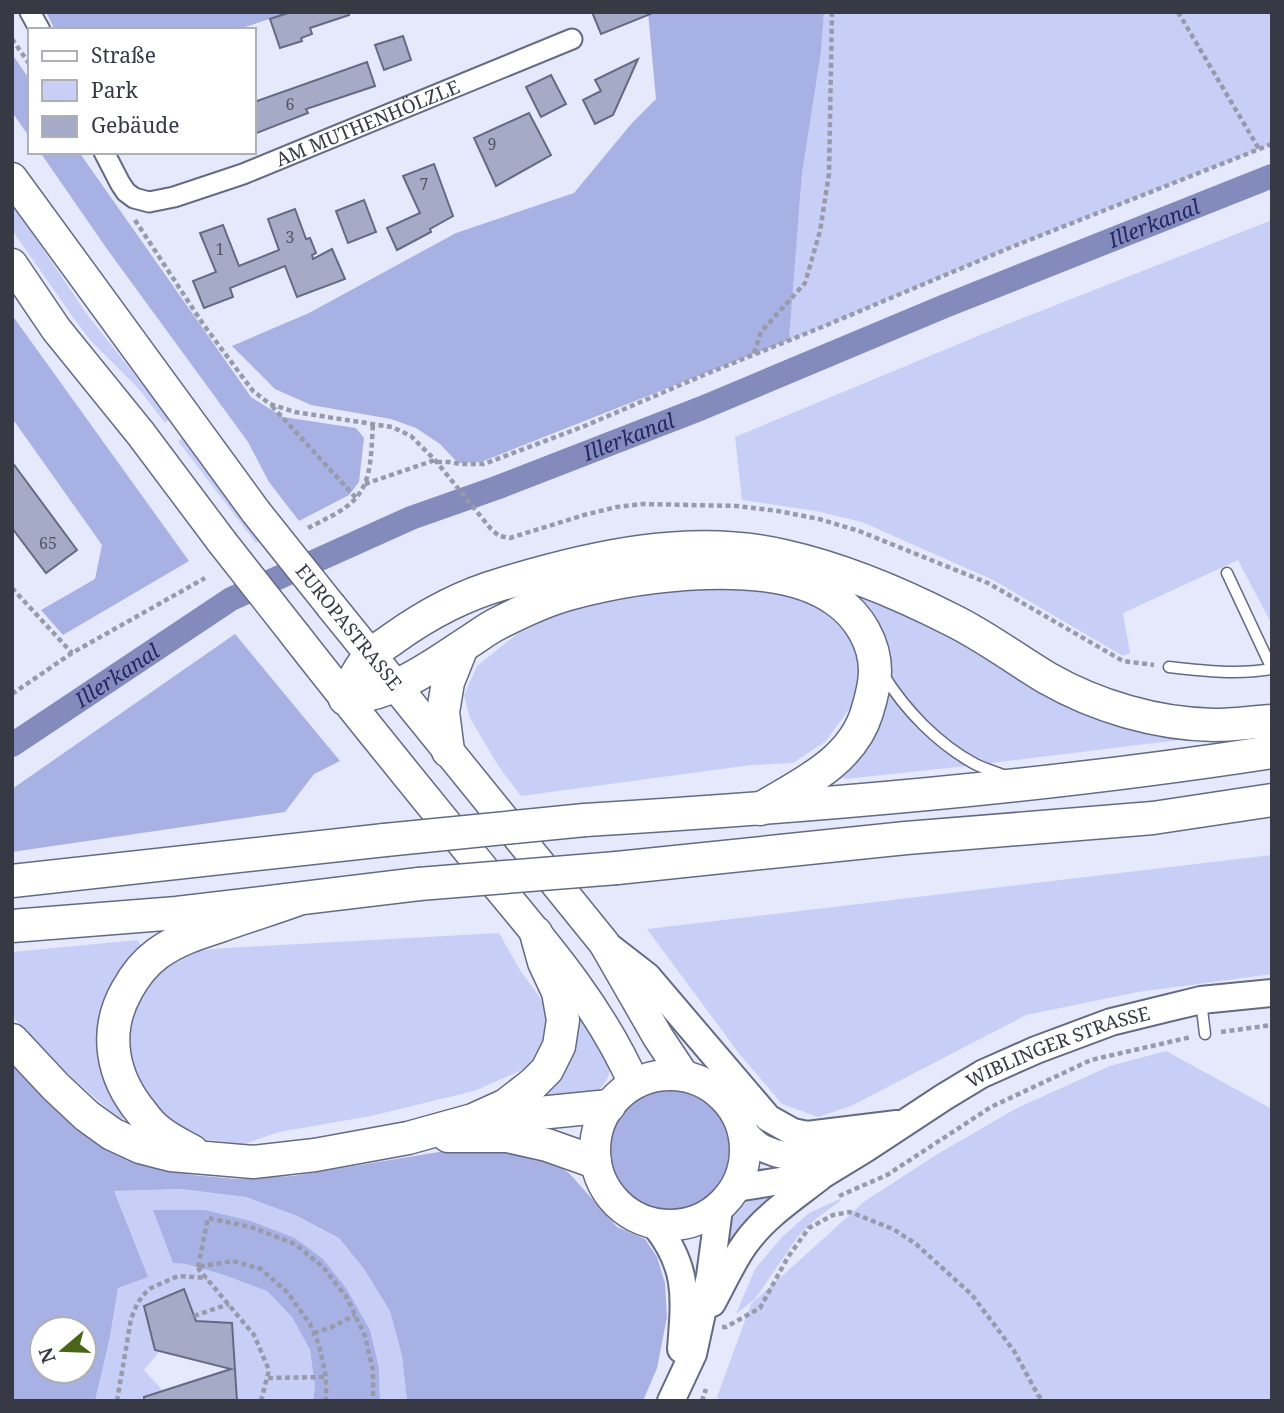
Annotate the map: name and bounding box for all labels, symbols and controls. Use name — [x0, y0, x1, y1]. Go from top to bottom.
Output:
legend — [28, 28, 256, 154]
text: Straße — [91, 41, 156, 69]
street label: AM MUTHENHÖLZLE — [272, 74, 464, 172]
text: Park — [91, 76, 138, 104]
house number: 6 — [286, 93, 295, 115]
text: Gebäude — [91, 111, 179, 139]
house number: 9 — [488, 133, 496, 155]
house number: 7 — [420, 173, 429, 195]
water label: Illerkanal — [1103, 192, 1204, 254]
house number: 3 — [286, 226, 295, 248]
house number: 1 — [216, 238, 224, 260]
water label: Illerkanal — [578, 406, 679, 467]
house number: 65 — [39, 532, 57, 554]
street label: EUROPASTRASSE — [290, 558, 408, 696]
water label: Illerkanal — [68, 637, 165, 714]
street label: WIBLINGER STRASSE — [961, 1000, 1153, 1094]
north arrow — [28, 1315, 98, 1385]
text: N — [32, 1344, 62, 1367]

